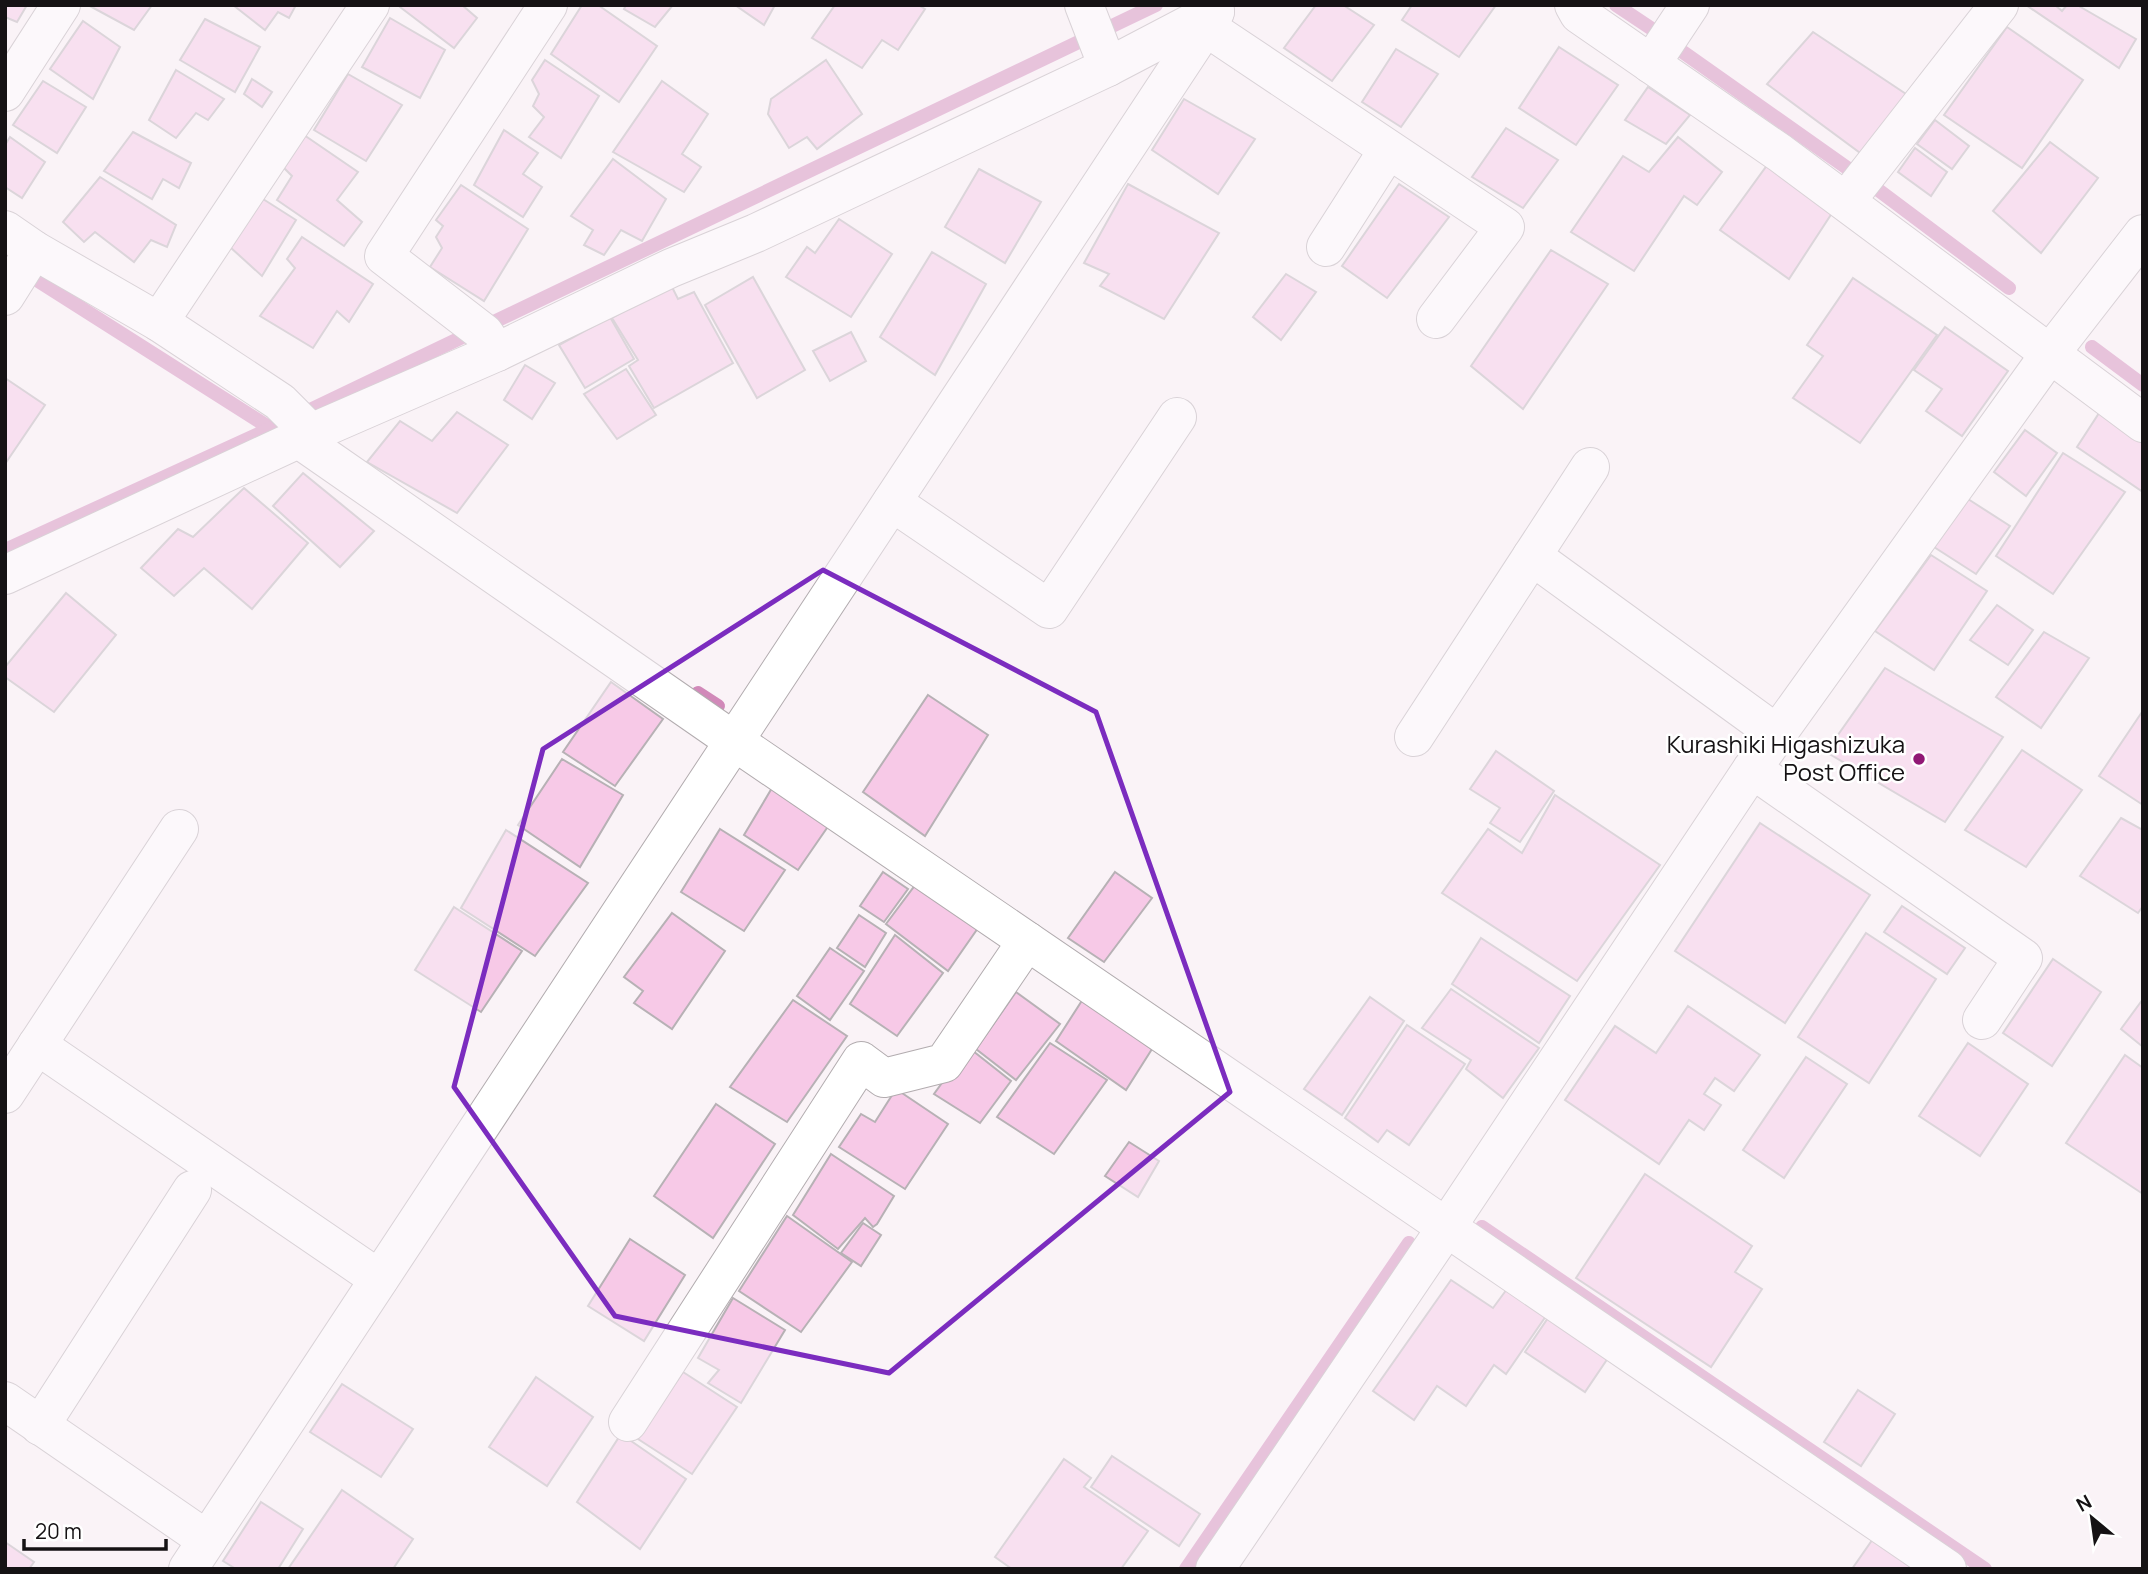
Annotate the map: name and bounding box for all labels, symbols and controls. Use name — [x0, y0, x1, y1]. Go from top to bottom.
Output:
place label: Kurashiki Higashizuka Post Office — [1667, 727, 1905, 788]
marker: Kurashiki Higashizuka Post Office — [1911, 751, 1927, 767]
north arrow — [2057, 1483, 2127, 1553]
text: N — [2071, 1488, 2096, 1518]
scale bar — [24, 1508, 166, 1552]
text: 20 m — [35, 1517, 82, 1545]

